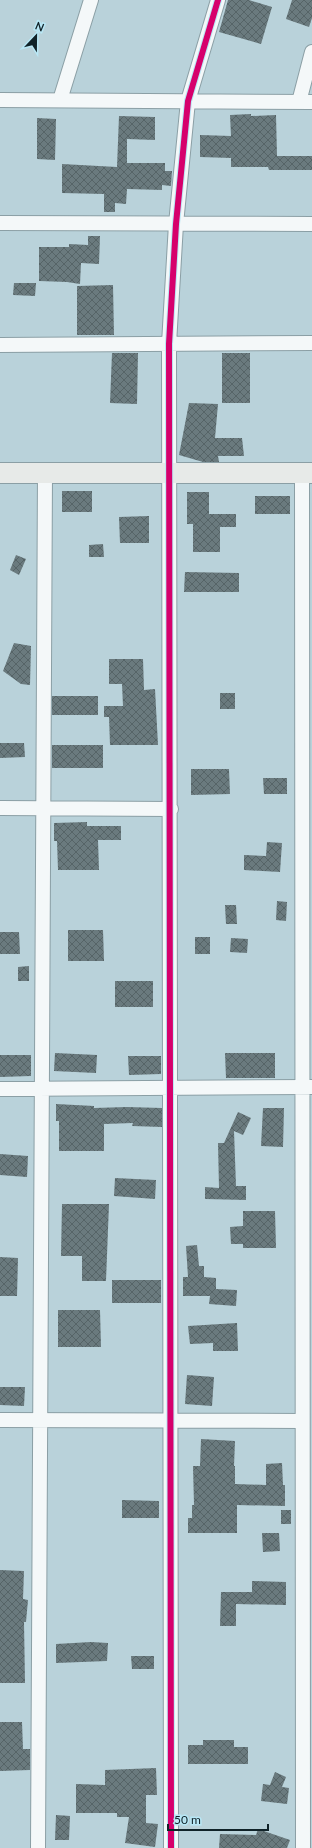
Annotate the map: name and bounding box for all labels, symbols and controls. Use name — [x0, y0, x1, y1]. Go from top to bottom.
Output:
north arrow — [16, 16, 56, 56]
text: N — [34, 19, 46, 34]
scale bar — [168, 1806, 268, 1832]
text: 50 m — [174, 1812, 201, 1827]

